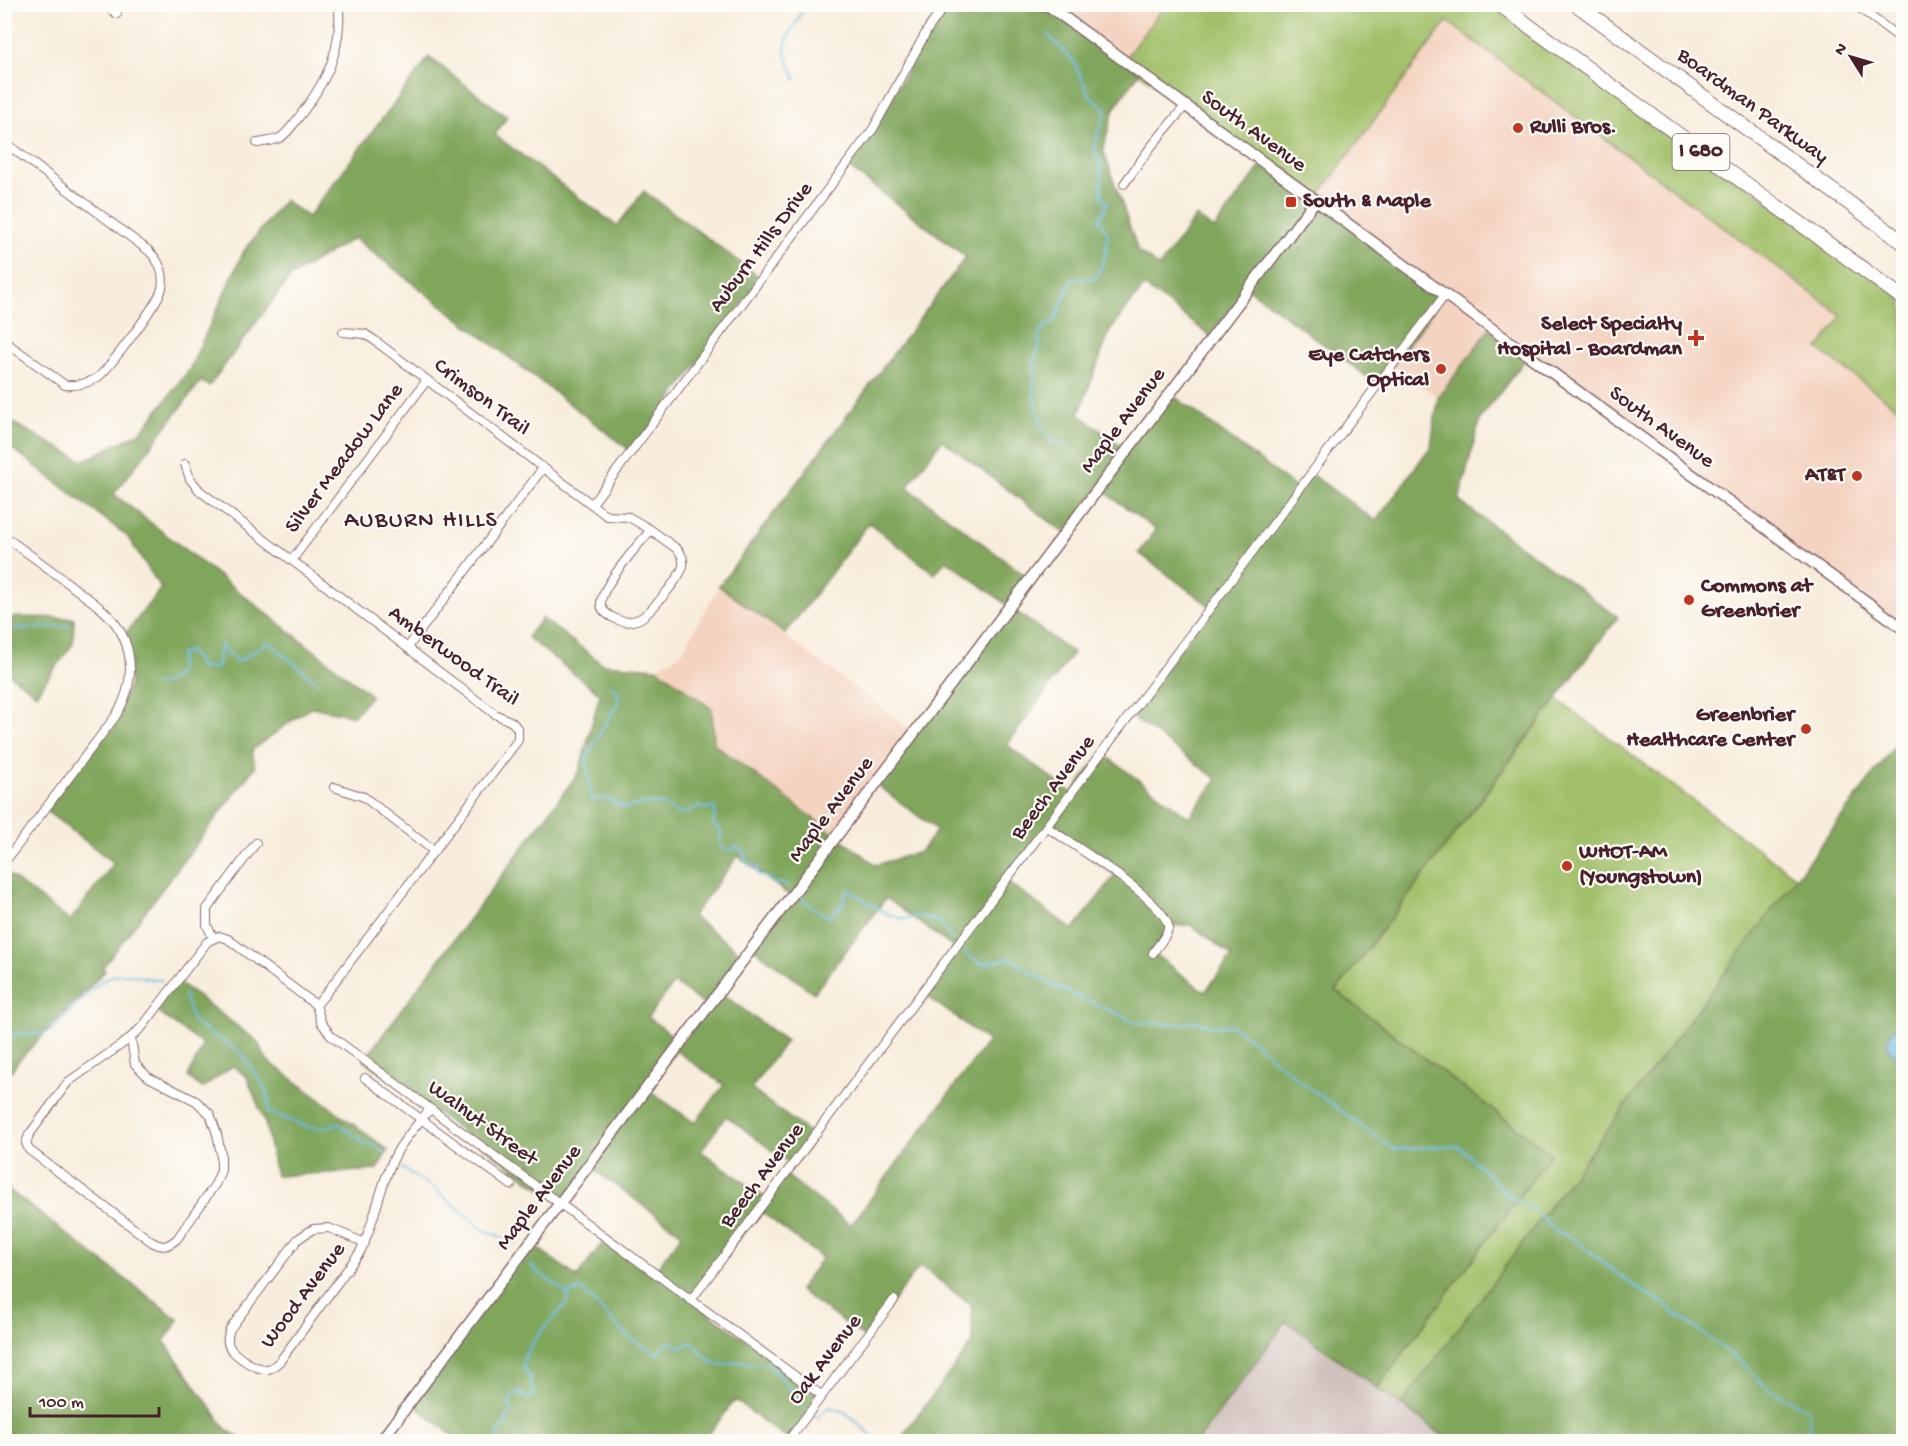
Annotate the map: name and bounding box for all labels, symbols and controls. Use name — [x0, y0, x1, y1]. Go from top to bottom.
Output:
north arrow — [1821, 27, 1881, 87]
text: N — [1831, 40, 1853, 60]
street label: Boardman Parkway — [1670, 43, 1833, 171]
street label: South Avenue — [1195, 85, 1311, 179]
place label: Rulli Bros. — [1529, 115, 1617, 141]
marker: Rulli Bros. — [1511, 121, 1525, 135]
road number: I 680 — [1672, 134, 1730, 170]
street label: Auburn Hills Drive — [704, 177, 820, 319]
place label: South & Maple — [1303, 189, 1431, 215]
marker: South & Maple — [1284, 195, 1298, 209]
place label: Select Specialty Hospital - Boardman — [1497, 312, 1683, 363]
marker: Select Specialty Hospital - Boardman — [1687, 329, 1705, 347]
place label: Eye Catchers Optical — [1308, 343, 1431, 394]
street label: Crimson Trail — [428, 354, 534, 443]
street label: Maple Avenue — [1076, 362, 1173, 479]
marker: Eye Catchers Optical — [1434, 362, 1448, 376]
street label: Silver Meadow Lane — [280, 378, 410, 539]
street label: South Avenue — [1603, 381, 1719, 475]
place label: AT&T — [1804, 463, 1847, 489]
marker: AT&T — [1850, 469, 1864, 483]
district label: AUBURN HILLS — [344, 507, 498, 536]
place label: Commons at Greenbrier — [1700, 574, 1814, 625]
marker: Commons at Greenbrier — [1682, 593, 1696, 607]
street label: Amberwood Trail — [382, 601, 524, 713]
place label: Greenbrier Healthcare Center — [1626, 703, 1796, 754]
marker: Greenbrier Healthcare Center — [1799, 722, 1813, 736]
street label: Beech Avenue — [1006, 730, 1102, 846]
street label: Maple Avenue — [784, 751, 881, 868]
place label: WHOT-AM (Youngstown) — [1578, 840, 1702, 891]
marker: WHOT-AM (Youngstown) — [1560, 859, 1574, 873]
street label: Walnut Street — [422, 1075, 544, 1174]
street label: Beech Avenue — [715, 1118, 811, 1234]
street label: Maple Avenue — [492, 1139, 589, 1256]
street label: Wood Avenue — [256, 1237, 353, 1354]
street label: Oak Avenue — [784, 1309, 869, 1410]
scale bar — [30, 1380, 159, 1418]
text: 100 m — [38, 1393, 84, 1414]

